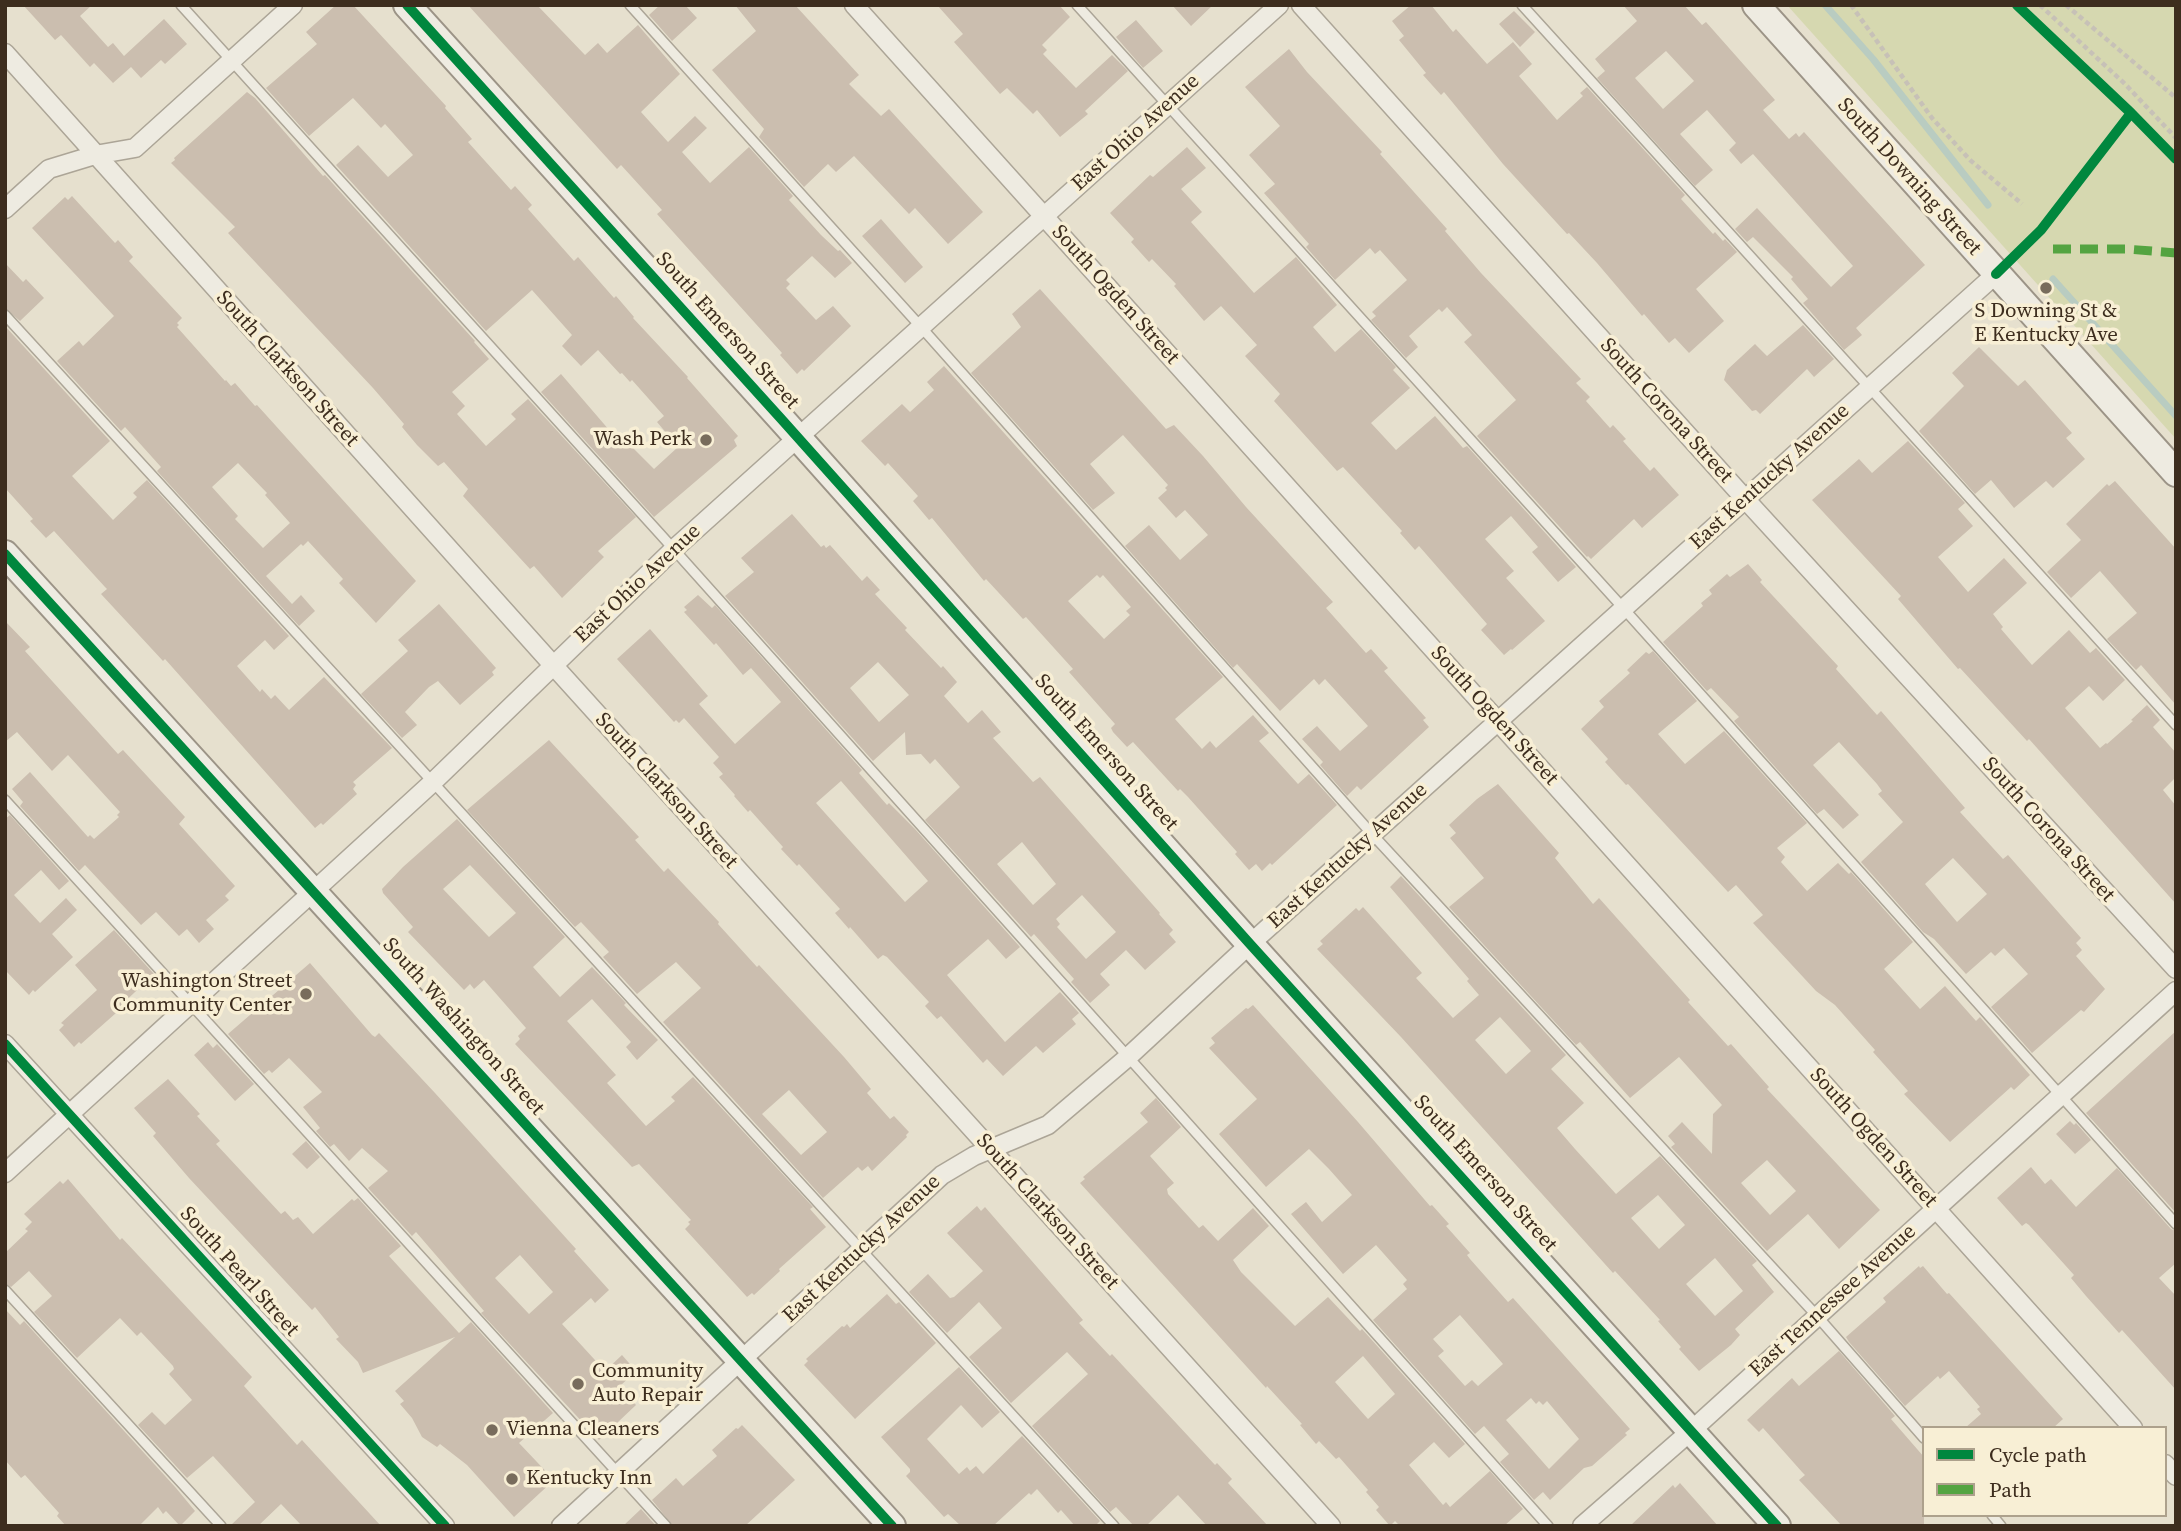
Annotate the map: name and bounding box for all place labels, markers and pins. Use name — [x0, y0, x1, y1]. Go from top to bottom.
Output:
marker: S Downing St & E Kentucky Ave — [2038, 280, 2054, 296]
place label: S Downing St & E Kentucky Ave — [1974, 299, 2118, 349]
place label: Wash Perk — [593, 427, 692, 453]
marker: Wash Perk — [698, 432, 714, 448]
place label: Washington Street Community Center — [113, 969, 292, 1019]
marker: Washington Street Community Center — [298, 986, 314, 1002]
place label: Community Auto Repair — [592, 1359, 703, 1409]
marker: Community Auto Repair — [570, 1376, 586, 1392]
place label: Vienna Cleaners — [506, 1417, 659, 1443]
marker: Vienna Cleaners — [484, 1422, 500, 1438]
place label: Kentucky Inn — [526, 1466, 652, 1492]
marker: Kentucky Inn — [504, 1471, 520, 1487]

